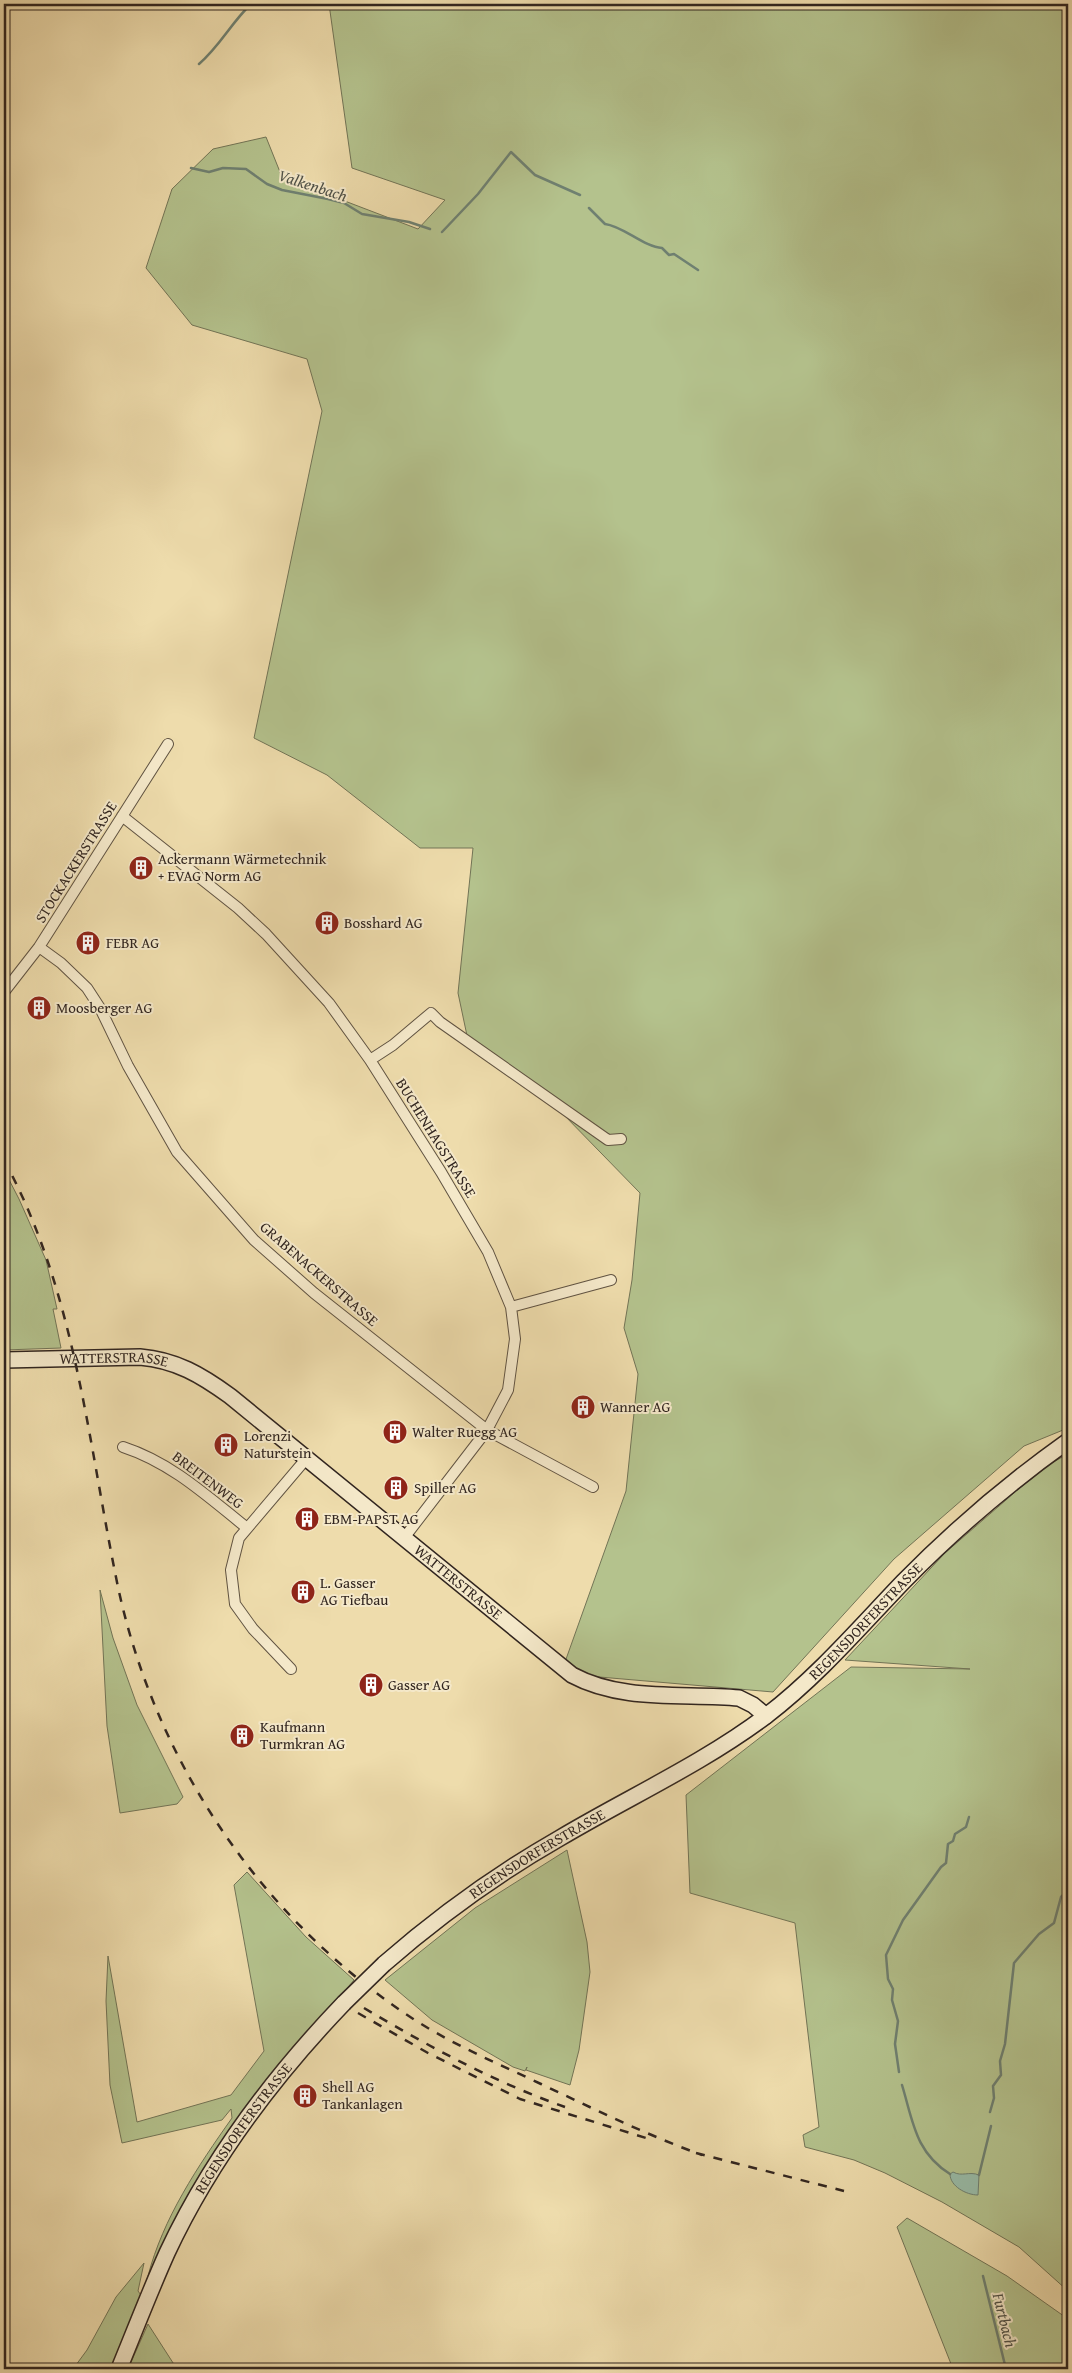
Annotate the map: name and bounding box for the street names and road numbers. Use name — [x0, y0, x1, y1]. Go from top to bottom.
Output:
street label: STOCKACKERSTRASSE — [30, 797, 122, 927]
street label: BUCHENHAGSTRASSE — [391, 1074, 482, 1202]
street label: GRABENACKERSTRASSE — [256, 1216, 383, 1331]
street label: WATTERSTRASSE — [59, 1346, 171, 1372]
street label: BREITENWEG — [168, 1446, 248, 1513]
street label: WATTERSTRASSE — [410, 1539, 508, 1625]
street label: REGENSDORFERSTRASSE — [804, 1557, 927, 1684]
street label: REGENSDORFERSTRASSE — [465, 1803, 609, 1903]
street label: REGENSDORFERSTRASSE — [189, 2058, 297, 2197]

